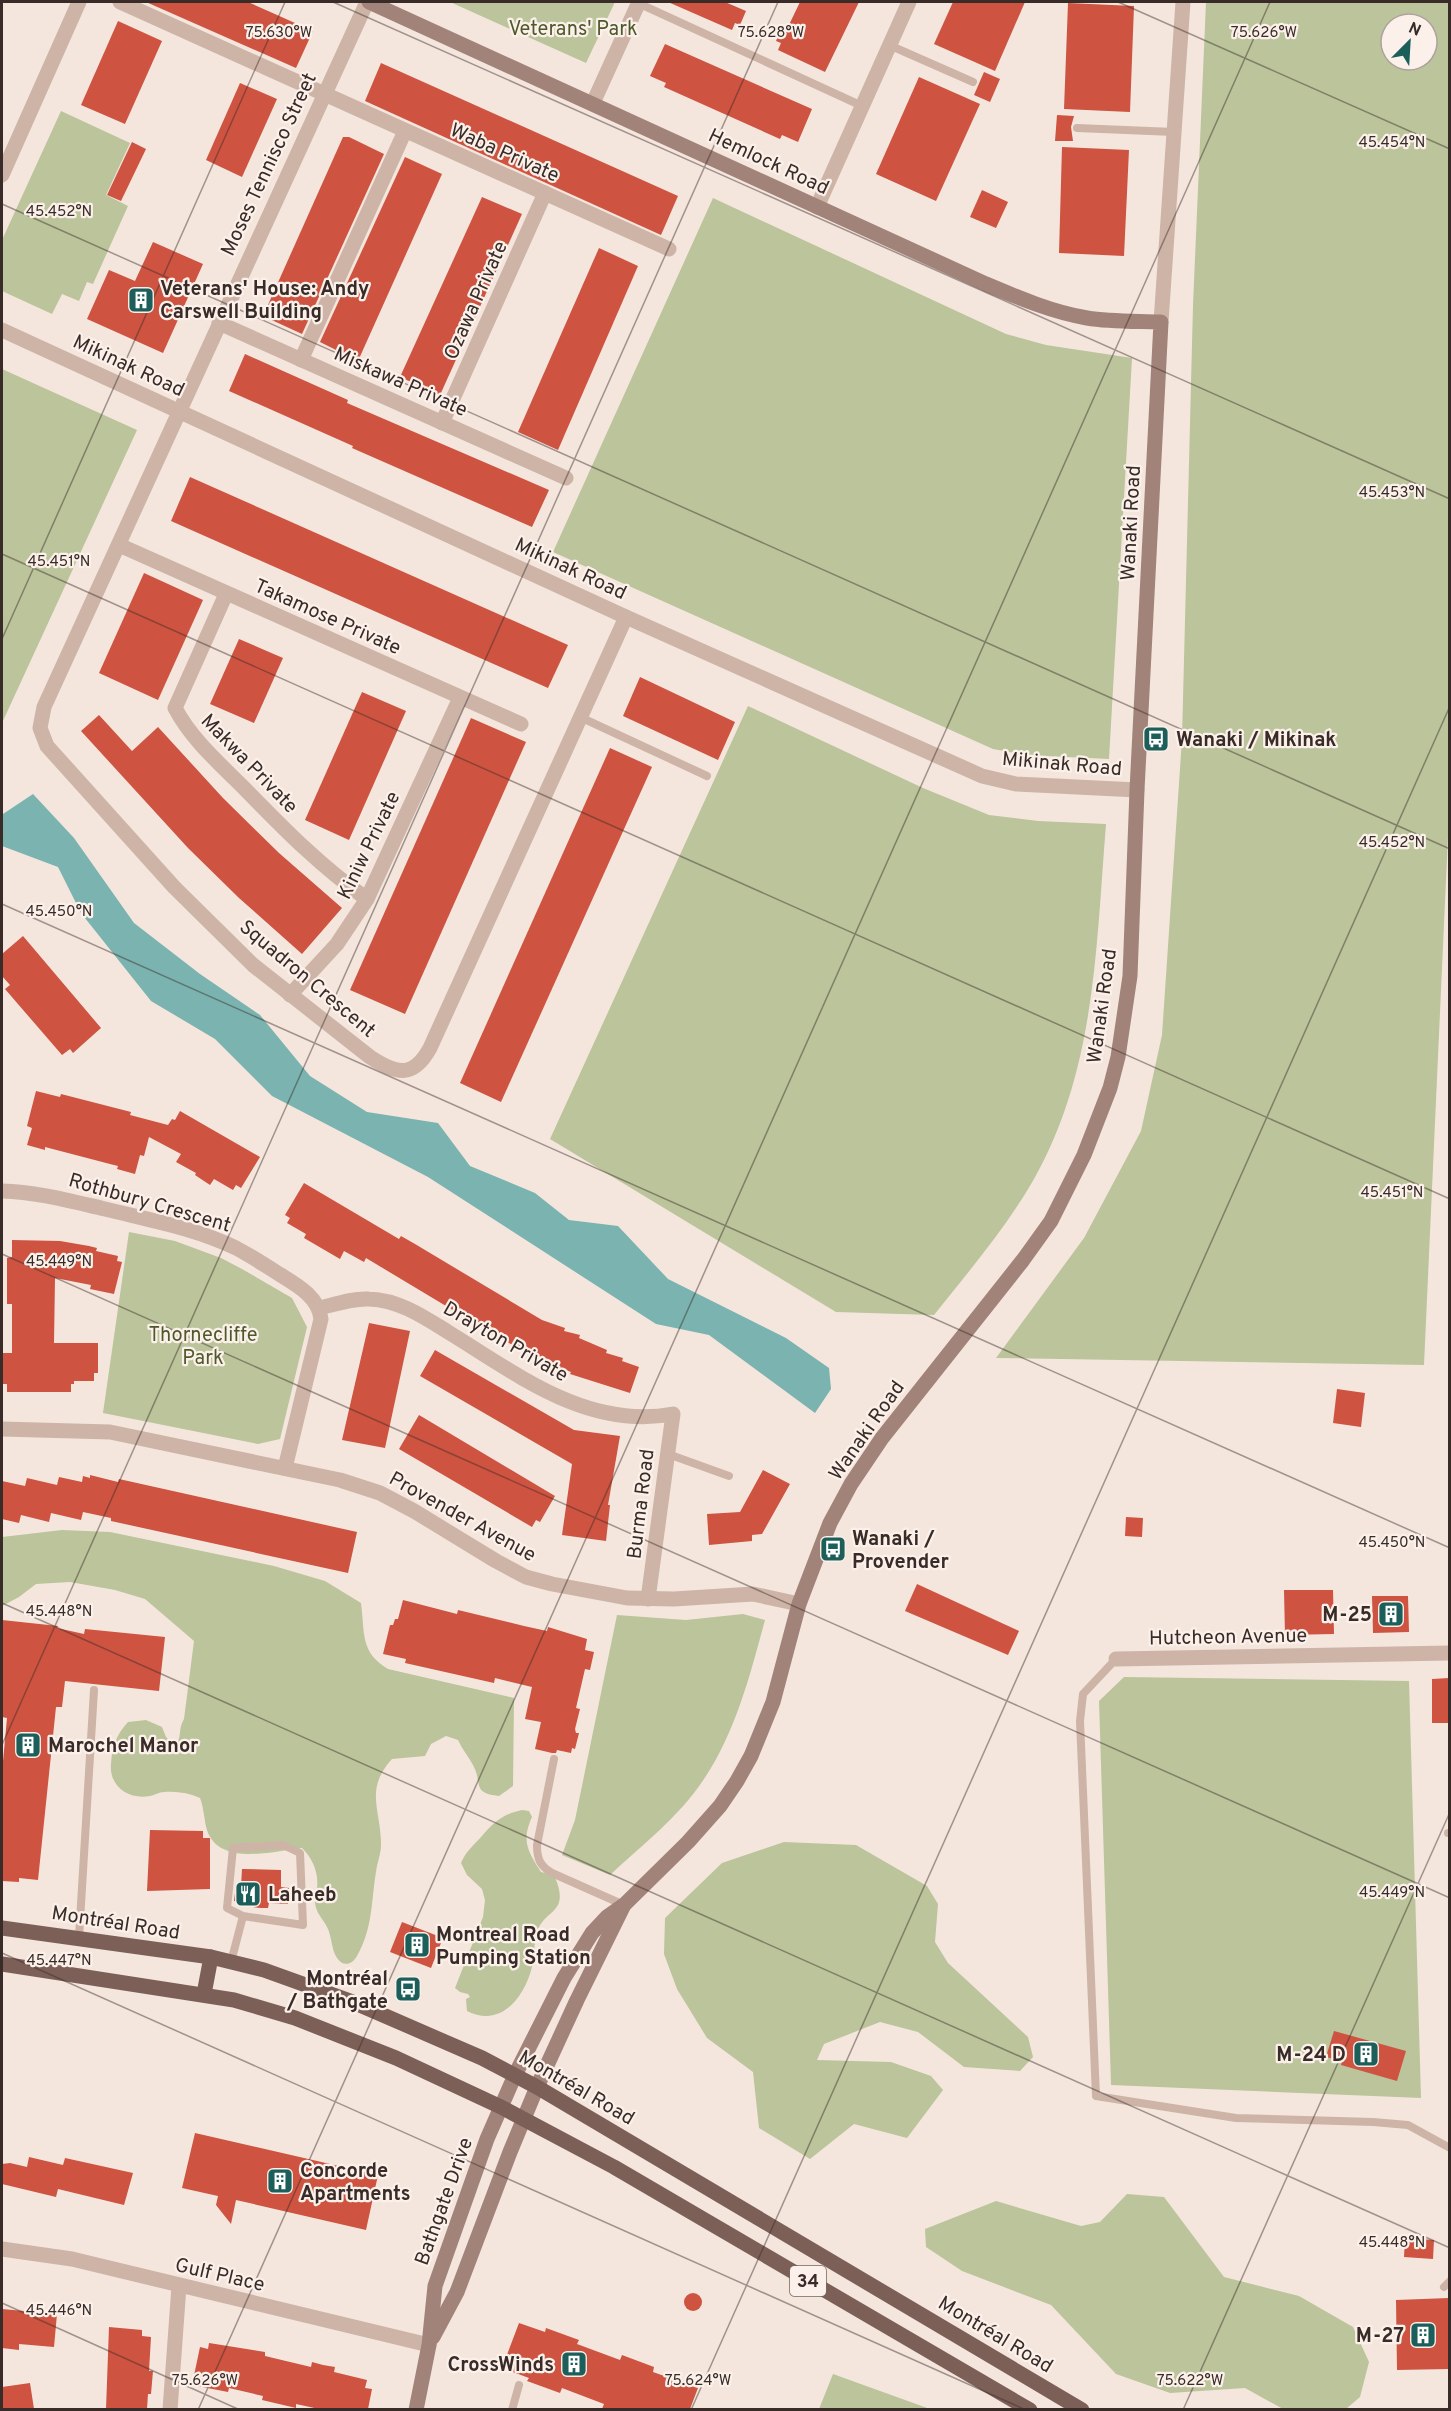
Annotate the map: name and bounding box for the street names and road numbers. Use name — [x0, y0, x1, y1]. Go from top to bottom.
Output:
street label: Moses Tennisco Street — [216, 69, 324, 261]
street label: Waba Private — [445, 118, 563, 190]
street label: Hemlock Road — [704, 124, 833, 202]
street label: Ozawa Private — [439, 237, 515, 364]
street label: Mikinak Road — [68, 330, 188, 404]
street label: Miskawa Private — [329, 342, 471, 424]
street label: Wanaki Road — [1116, 465, 1148, 582]
street label: Mikinak Road — [510, 533, 630, 607]
street label: Takamose Private — [250, 574, 405, 662]
street label: Makwa Private — [194, 709, 303, 820]
street label: Mikinak Road — [1001, 747, 1123, 783]
street label: Kiniw Private — [332, 788, 407, 904]
street label: Squadron Crescent — [233, 915, 380, 1044]
street label: Wanaki Road — [1082, 947, 1124, 1065]
street label: Rothbury Crescent — [65, 1168, 234, 1240]
street label: Drayton Private — [438, 1296, 572, 1389]
street label: Wanaki Road — [824, 1376, 911, 1486]
street label: Burma Road — [622, 1448, 662, 1561]
street label: Provender Avenue — [384, 1467, 540, 1569]
street label: Hutcheon Avenue — [1149, 1624, 1307, 1652]
street label: Montréal Road — [50, 1901, 182, 1947]
street label: Montréal Road — [513, 2045, 639, 2132]
street label: Bathgate Drive — [410, 2134, 480, 2269]
street label: Gulf Place — [172, 2253, 267, 2299]
road number: 34 — [790, 2266, 826, 2296]
street label: Montréal Road — [933, 2291, 1057, 2380]

